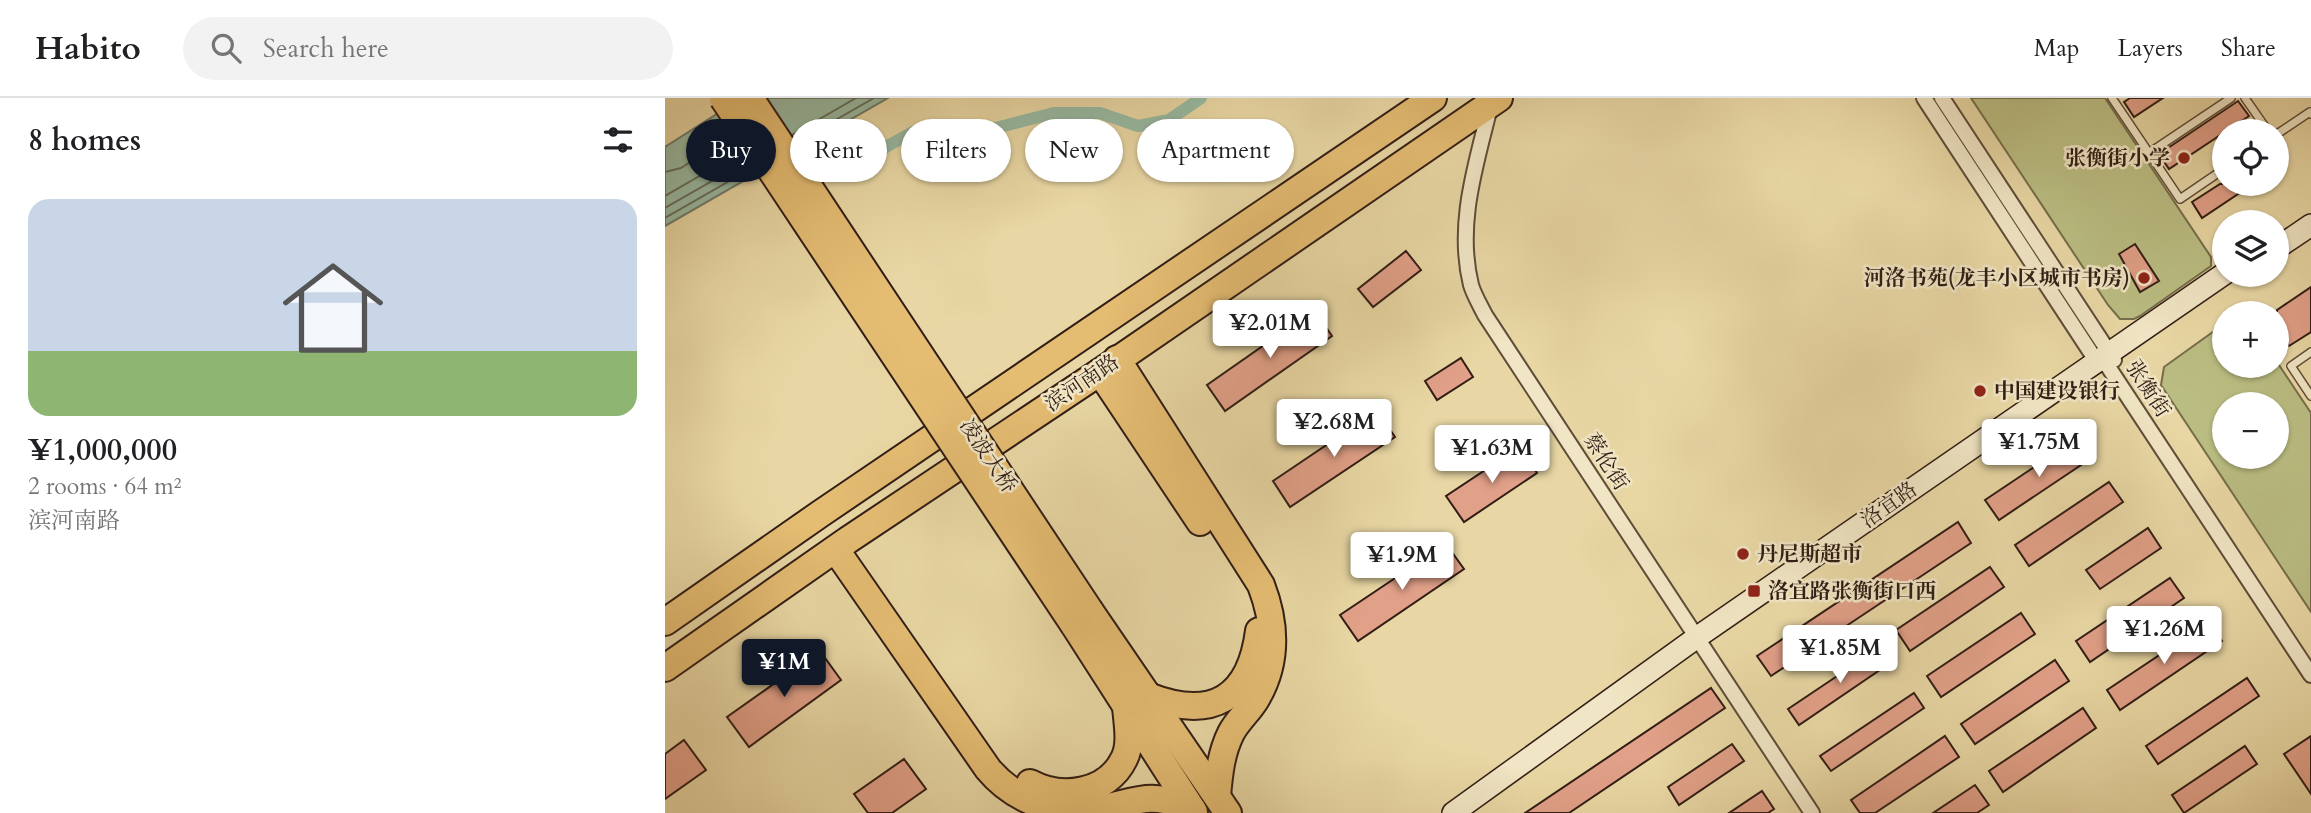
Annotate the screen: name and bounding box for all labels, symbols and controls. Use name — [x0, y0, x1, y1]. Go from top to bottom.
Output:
search box — [183, 17, 673, 80]
text: Habito — [35, 26, 141, 71]
icon: search — [207, 29, 245, 67]
text: Search here — [263, 31, 389, 66]
text: Map — [2034, 32, 2080, 65]
text: Layers — [2118, 32, 2183, 65]
text: Share — [2221, 32, 2276, 65]
chip: Buy — [686, 119, 776, 182]
chip: Rent — [790, 119, 887, 182]
chip: Filters — [901, 119, 1011, 182]
chip: New — [1025, 119, 1123, 182]
chip: Apartment — [1137, 119, 1294, 182]
map controls — [2212, 119, 2289, 469]
button: locate — [2212, 119, 2289, 196]
text: 8 homes — [28, 120, 141, 161]
icon: filters — [599, 121, 637, 159]
place label: 张衡街小学 — [2065, 144, 2170, 173]
marker: 张衡街小学 — [2176, 150, 2192, 166]
button: layers — [2212, 210, 2289, 287]
icon: home — [270, 245, 396, 371]
place label: 河洛书苑(龙丰小区城市书房) — [1864, 264, 2130, 293]
marker: 河洛书苑(龙丰小区城市书房) — [2136, 270, 2152, 286]
pin: ¥2.01M — [1213, 300, 1327, 360]
button: + — [2212, 301, 2289, 378]
text: ¥2.01M — [1229, 307, 1311, 338]
street label: 滨河南路 — [1039, 347, 1125, 419]
street label: 张衡街 — [2119, 355, 2177, 423]
place label: 中国建设银行 — [1994, 377, 2120, 406]
marker: 中国建设银行 — [1972, 383, 1988, 399]
button: − — [2212, 392, 2289, 469]
pin: ¥2.68M — [1277, 400, 1391, 459]
text: ¥2.68M — [1293, 406, 1375, 437]
street label: 凌波大桥 — [952, 413, 1024, 499]
pin: ¥1.75M — [1982, 420, 2096, 479]
pin: ¥1.63M — [1435, 426, 1549, 485]
text: ¥1.75M — [1998, 426, 2080, 457]
street label: 蔡伦街 — [1577, 428, 1635, 496]
text: ¥1,000,000 — [28, 430, 177, 471]
text: ¥1.63M — [1451, 432, 1533, 463]
text: 2 rooms · 64 m² — [28, 471, 181, 502]
street label: 洛宜路 — [1855, 475, 1923, 535]
text: 滨河南路 — [28, 505, 120, 536]
pin: ¥1.9M — [1353, 532, 1451, 592]
text: ¥1.9M — [1367, 539, 1437, 570]
place label: 丹尼斯超市 — [1757, 540, 1862, 569]
marker: 丹尼斯超市 — [1735, 546, 1751, 562]
place label: 洛宜路张衡街口西 — [1768, 577, 1936, 606]
marker: 洛宜路张衡街口西 — [1746, 583, 1762, 599]
pin: ¥1.26M — [2107, 606, 2221, 666]
text: ¥1.26M — [2123, 613, 2205, 644]
pin: ¥1.85M — [1783, 626, 1897, 685]
text: ¥1.85M — [1799, 632, 1881, 663]
pin: ¥1M — [750, 640, 818, 699]
text: ¥1M — [758, 646, 810, 677]

